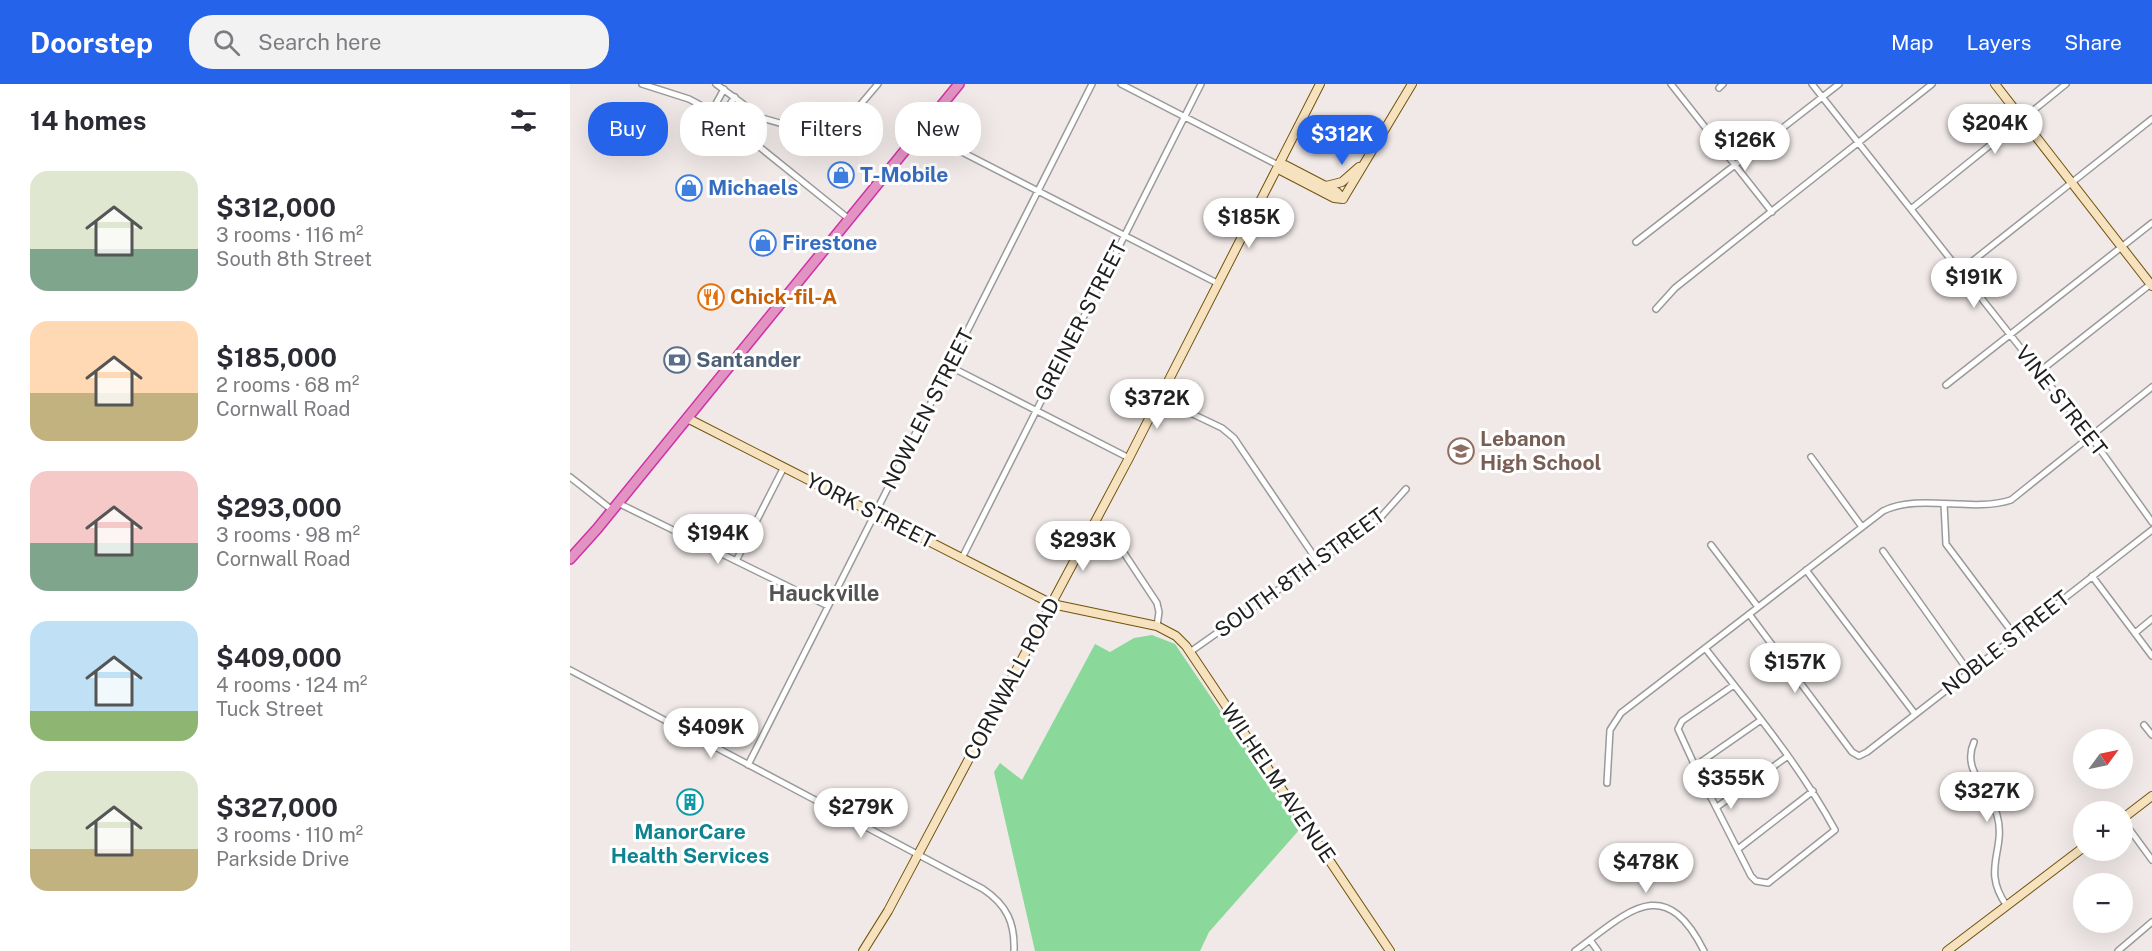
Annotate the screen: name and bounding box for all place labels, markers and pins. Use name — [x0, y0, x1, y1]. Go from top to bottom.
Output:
pin: $204K — [1953, 104, 2037, 155]
pin: $312K — [1300, 115, 1384, 166]
pin: $126K — [1703, 121, 1787, 172]
shop icon: T-Mobile — [826, 160, 856, 190]
place label: T-Mobile — [860, 162, 948, 187]
shop icon: Michaels — [674, 173, 704, 203]
place label: Michaels — [708, 175, 798, 200]
pin: $185K — [1207, 198, 1291, 249]
shop icon: Firestone — [748, 228, 778, 258]
place label: Firestone — [782, 230, 877, 255]
pin: $191K — [1932, 258, 2016, 309]
restaurant icon: Chick-fil-A — [696, 282, 726, 312]
place label: Chick-fil-A — [730, 284, 837, 309]
bank icon: Santander — [662, 345, 692, 375]
place label: Santander — [696, 347, 801, 372]
pin: $372K — [1115, 379, 1199, 430]
place label: Lebanon High School — [1480, 426, 1602, 475]
school or university icon: Lebanon High School — [1446, 436, 1476, 466]
pin: $194K — [676, 514, 760, 565]
pin: $293K — [1041, 521, 1125, 572]
pin: $157K — [1753, 643, 1837, 694]
pin: $409K — [669, 708, 753, 759]
pin: $355K — [1689, 759, 1773, 810]
pin: $327K — [1945, 772, 2029, 823]
building icon: ManorCare Health Services — [675, 787, 705, 817]
pin: $279K — [819, 788, 903, 839]
place label: ManorCare Health Services — [611, 819, 769, 868]
pin: $478K — [1604, 843, 1688, 894]

